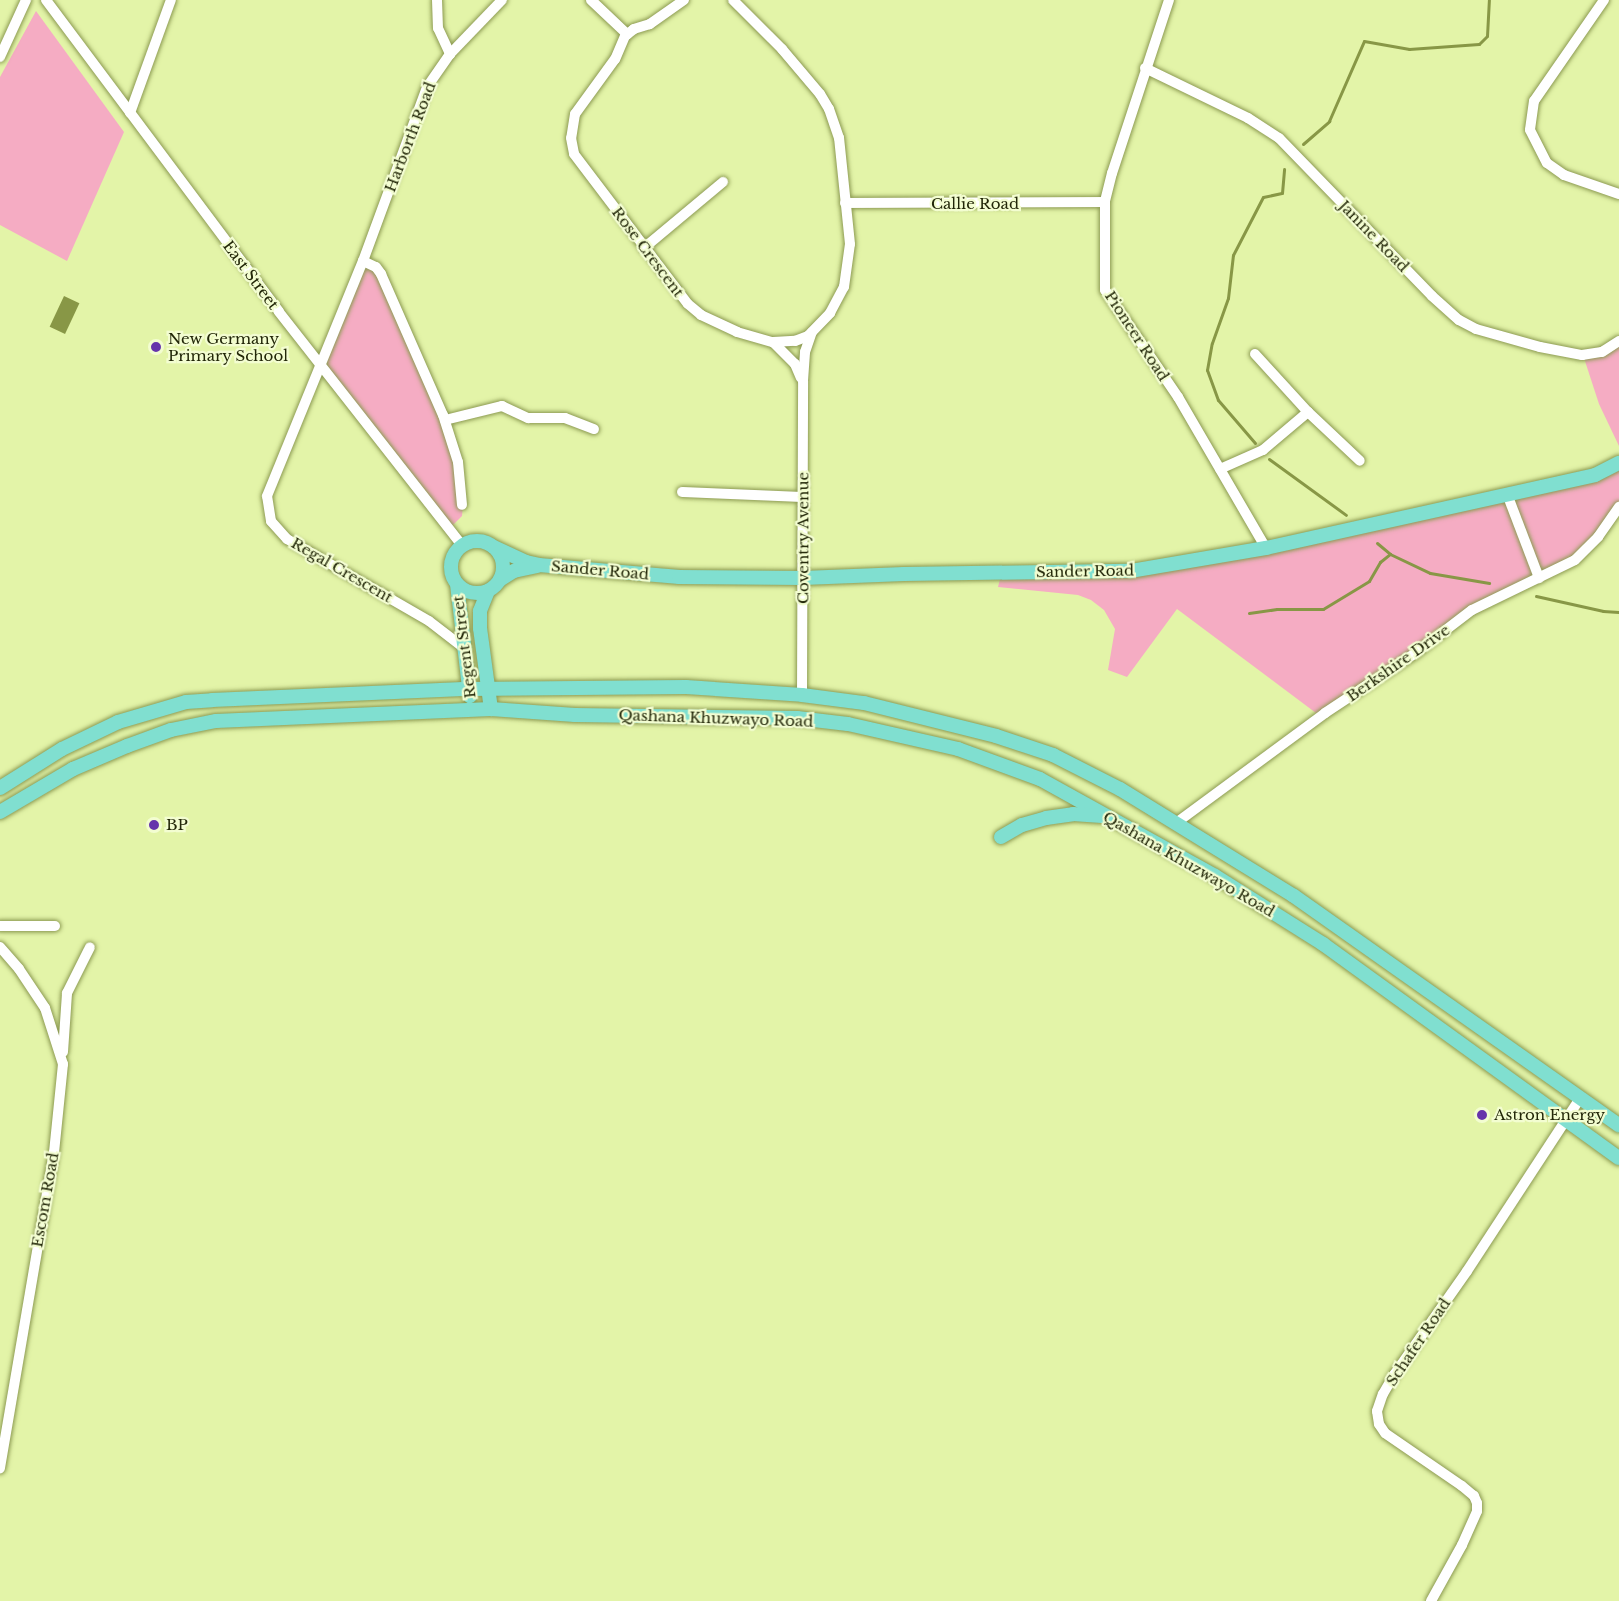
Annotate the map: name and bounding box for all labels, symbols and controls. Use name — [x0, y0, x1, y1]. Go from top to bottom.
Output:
street label: Harborth Road — [381, 79, 439, 195]
street label: Callie Road — [931, 195, 1019, 213]
street label: Janine Road — [1335, 197, 1413, 275]
street label: Rose Crescent — [608, 203, 688, 301]
street label: East Street — [219, 237, 283, 313]
street label: Pioneer Road — [1101, 287, 1173, 385]
place label: New Germany Primary School — [168, 329, 289, 364]
marker: New Germany Primary School — [149, 340, 163, 354]
street label: Coventry Avenue — [794, 471, 812, 605]
street label: Regal Crescent — [288, 534, 396, 606]
street label: Sander Road — [550, 557, 650, 583]
street label: Sander Road — [1036, 561, 1134, 581]
street label: Regent Street — [449, 595, 479, 699]
street label: Berkshire Drive — [1343, 621, 1453, 705]
street label: Qashana Khuzwayo Road — [618, 706, 814, 730]
street label: Qashana Khuzwayo Road — [1100, 807, 1278, 921]
place label: BP — [166, 816, 188, 834]
marker: BP — [147, 818, 161, 832]
place label: Astron Energy — [1494, 1106, 1605, 1124]
marker: Astron Energy — [1475, 1108, 1489, 1122]
street label: Escom Road — [28, 1151, 62, 1249]
street label: Schafer Road — [1382, 1295, 1454, 1389]

